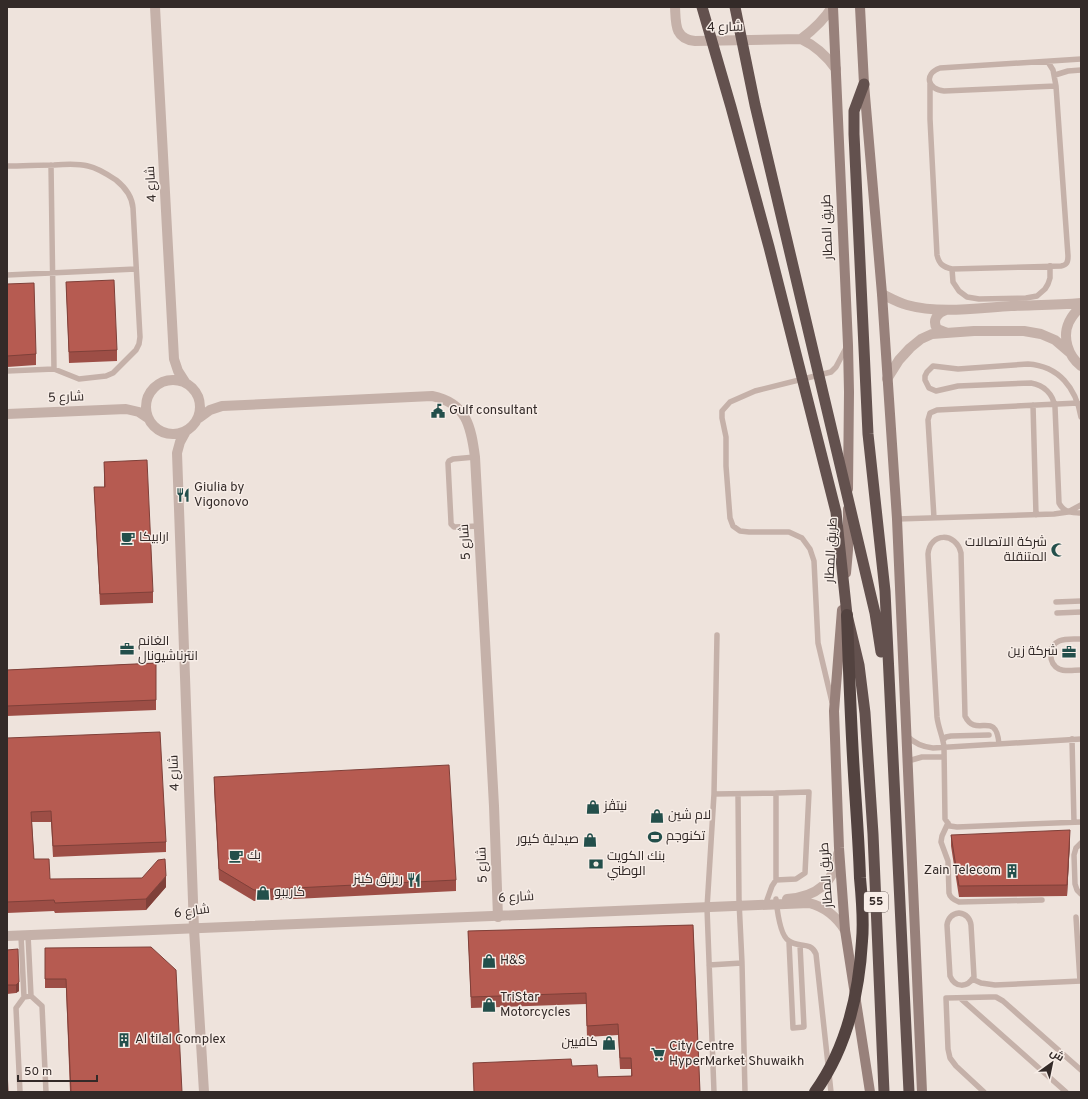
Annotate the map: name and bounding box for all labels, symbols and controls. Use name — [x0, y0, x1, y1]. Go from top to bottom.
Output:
street label: شارع 4 — [707, 20, 743, 36]
street label: شارع 4 — [143, 165, 161, 203]
street label: طريق المطار — [819, 194, 837, 261]
street label: شارع 5 — [48, 389, 84, 407]
public building icon: Gulf consultant — [430, 403, 446, 419]
place label: Gulf consultant — [449, 403, 538, 419]
place label: Giulia by Vigonovo — [194, 480, 249, 511]
restaurant icon: Giulia by Vigonovo — [175, 487, 191, 503]
street label: طريق المطار — [822, 517, 842, 584]
street label: شارع 5 — [457, 523, 475, 561]
cafe icon: ارابيكا — [120, 530, 136, 546]
place label: ارابيكا — [139, 530, 169, 546]
place label: شركة الاتصالات المتنقلة — [965, 535, 1047, 566]
mosque icon: شركة الاتصالات المتنقلة — [1050, 542, 1066, 558]
place label: الغانم انترناشيونال — [138, 634, 198, 665]
office icon: الغانم انترناشيونال — [119, 641, 135, 657]
place label: شركة زين — [1008, 644, 1058, 660]
office icon: شركة زين — [1061, 644, 1077, 660]
street label: شارع 4 — [166, 755, 184, 791]
shop icon: نيتڤز — [585, 799, 601, 815]
place label: نيتڤز — [603, 799, 627, 815]
shop icon: لام شين — [649, 808, 665, 824]
place label: لام شين — [668, 808, 711, 824]
sports icon: تكنوجم — [647, 829, 663, 845]
place label: تكنوجم — [666, 829, 706, 845]
place label: صيدلية كيور — [516, 832, 579, 848]
shop icon: صيدلية كيور — [582, 832, 598, 848]
street label: طريق المطار — [817, 842, 837, 909]
street label: شارع 5 — [474, 847, 492, 883]
cafe icon: بك — [228, 848, 244, 864]
place label: بك — [247, 848, 261, 864]
place label: بنك الكويت الوطني — [607, 849, 665, 881]
bank icon: بنك الكويت الوطني — [588, 856, 604, 872]
place label: Zain Telecom — [924, 863, 1001, 879]
building icon: Zain Telecom — [1004, 863, 1020, 879]
place label: ريزنق كينز — [352, 872, 403, 888]
restaurant icon: ريزنق كينز — [406, 872, 422, 888]
shop icon: كاريبو — [255, 885, 271, 901]
place label: كاريبو — [274, 885, 305, 901]
street label: شارع 6 — [498, 889, 534, 907]
road number: 55 — [864, 892, 888, 912]
street label: شارع 6 — [173, 902, 211, 922]
shop icon: H&S — [481, 953, 497, 969]
place label: H&S — [500, 953, 526, 969]
place label: TriStar Motorcycles — [500, 990, 571, 1021]
shop icon: TriStar Motorcycles — [481, 997, 497, 1013]
building icon: Al tilal Complex — [116, 1032, 132, 1048]
place label: Al tilal Complex — [135, 1032, 226, 1048]
place label: كافيين — [561, 1035, 598, 1051]
shop icon: كافيين — [601, 1035, 617, 1051]
place label: City Centre HyperMarket Shuwaikh — [669, 1039, 804, 1070]
north arrow — [1032, 1043, 1072, 1083]
supermarket icon: City Centre HyperMarket Shuwaikh — [650, 1046, 666, 1062]
text: ش — [1047, 1046, 1067, 1065]
scale bar — [18, 1057, 97, 1083]
text: 50 m — [24, 1064, 52, 1080]

